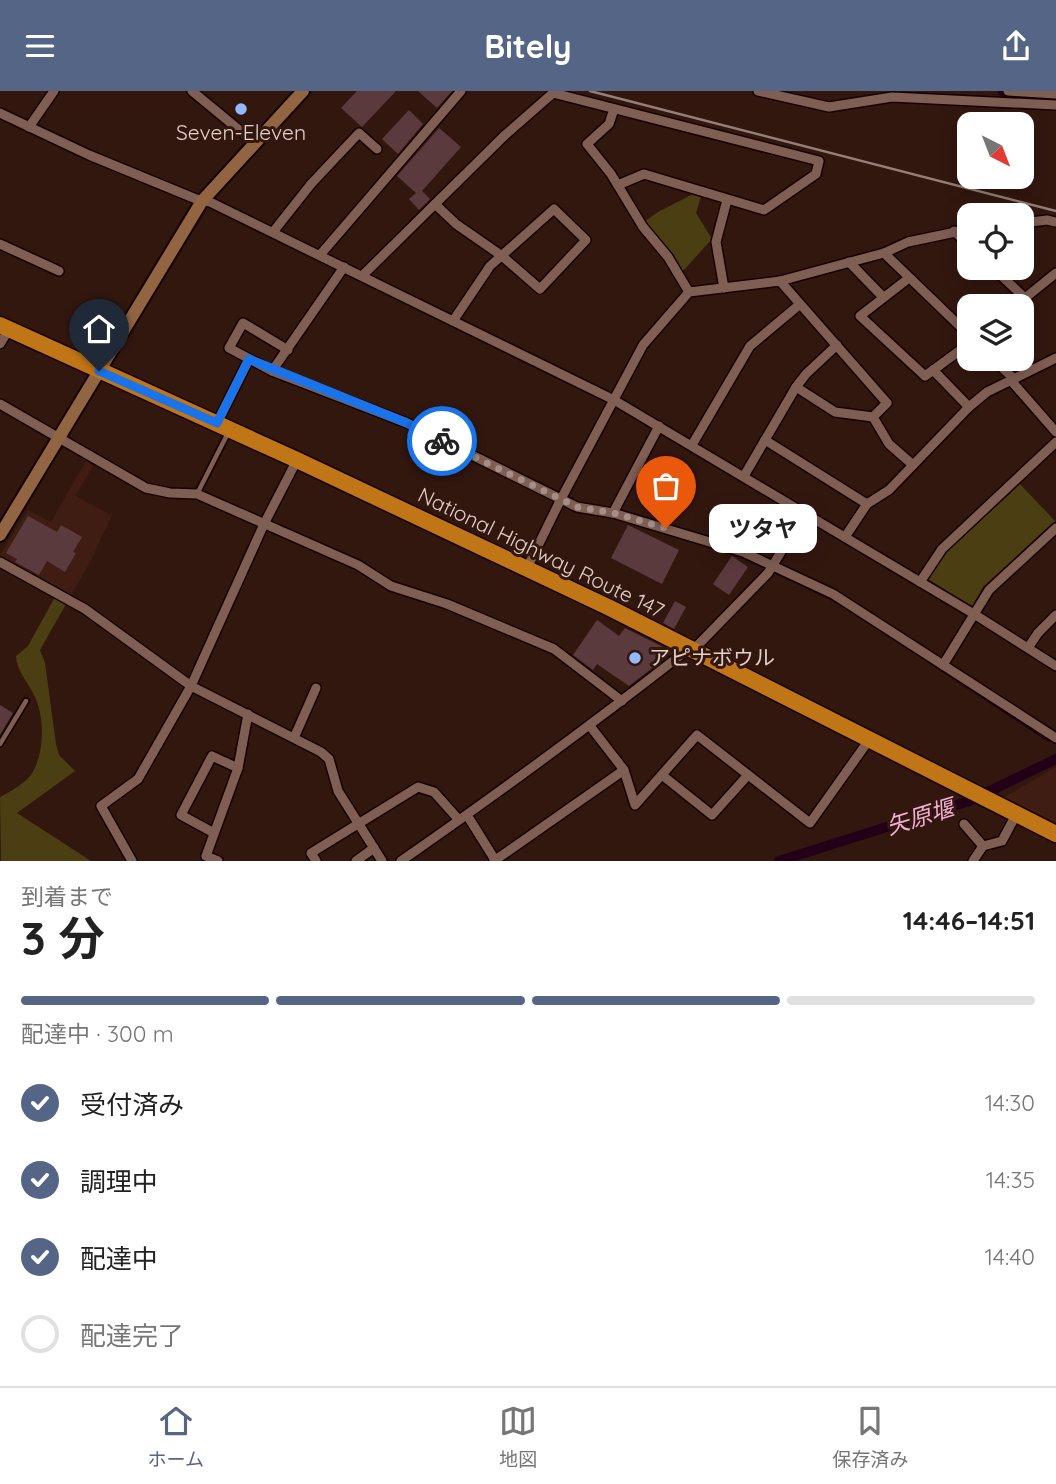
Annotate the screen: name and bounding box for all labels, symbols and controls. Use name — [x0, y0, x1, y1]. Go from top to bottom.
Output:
text: Bitely — [484, 26, 572, 66]
icon: menu — [21, 27, 59, 65]
icon: share — [997, 27, 1035, 65]
marker: Seven-Eleven — [233, 101, 249, 117]
north arrow — [957, 112, 1034, 189]
map controls — [957, 112, 1034, 371]
place label: Seven-Eleven — [176, 119, 306, 145]
button: locate — [957, 203, 1034, 280]
button: layers — [957, 294, 1034, 371]
pin — [69, 299, 129, 371]
icon: home — [80, 310, 118, 348]
courier — [407, 406, 477, 476]
icon: bike — [423, 422, 461, 460]
pin — [636, 456, 696, 528]
icon: bag — [647, 467, 685, 505]
street label: National Highway Route 147 — [414, 481, 669, 623]
callout: ツタヤ — [708, 503, 816, 553]
text: ツタヤ — [729, 514, 798, 543]
place label: アピナボウル — [649, 644, 775, 670]
marker: アピナボウル — [627, 650, 643, 666]
water label: 矢原堰 — [883, 791, 961, 840]
text: 到着まで — [21, 882, 113, 911]
text: 14:46–14:51 — [903, 904, 1035, 937]
text: 3 分 — [21, 909, 105, 967]
text: 配達中 · 300 m — [21, 1019, 174, 1048]
icon: check — [21, 1084, 59, 1122]
text: 受付済み — [80, 1088, 184, 1121]
text: 14:30 — [985, 1088, 1035, 1117]
icon: check — [21, 1161, 59, 1199]
text: 調理中 — [80, 1165, 158, 1198]
text: 14:35 — [986, 1165, 1035, 1194]
icon: check — [21, 1238, 59, 1276]
text: 配達中 — [80, 1242, 158, 1275]
text: 14:40 — [985, 1242, 1035, 1271]
text: 配達完了 — [80, 1319, 184, 1352]
tab: ホーム — [148, 1402, 204, 1471]
tab: 地図 — [499, 1402, 537, 1471]
tab: 保存済み — [832, 1402, 908, 1471]

